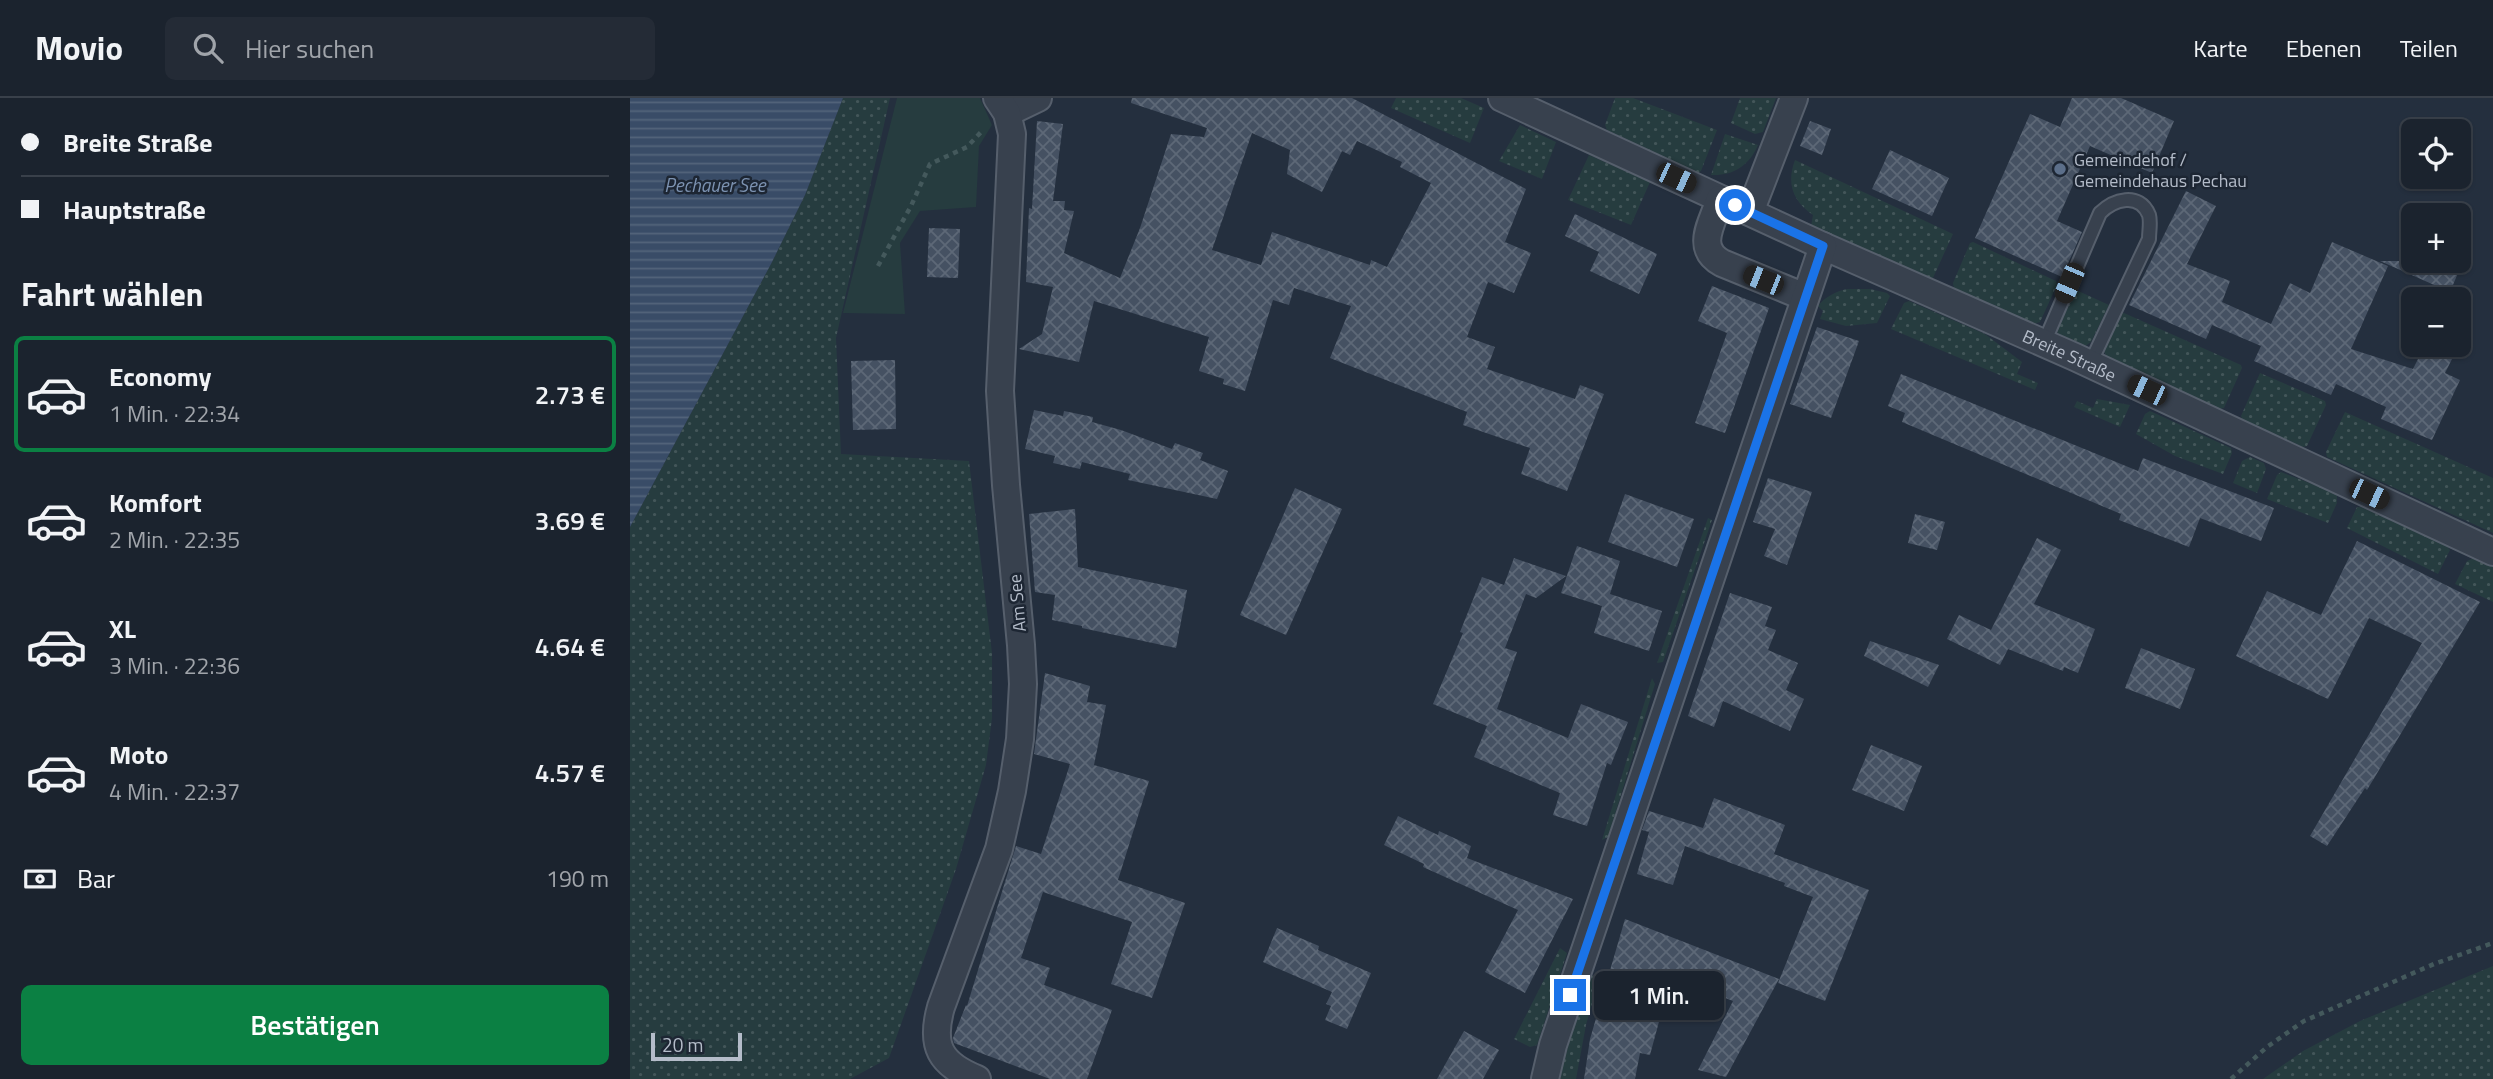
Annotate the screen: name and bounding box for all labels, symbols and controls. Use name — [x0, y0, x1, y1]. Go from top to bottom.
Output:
search box — [165, 17, 655, 80]
text: Movio — [35, 23, 123, 73]
icon: search — [189, 29, 227, 67]
text: Hier suchen — [245, 29, 374, 68]
text: Karte — [2193, 30, 2248, 66]
text: Ebenen — [2286, 30, 2362, 66]
text: Teilen — [2400, 30, 2458, 66]
map controls — [2401, 119, 2471, 357]
button: locate — [2401, 119, 2471, 189]
text: Breite Straße — [63, 123, 213, 162]
place label: Gemeindehof / Gemeindehaus Pechau — [2074, 146, 2247, 194]
car — [1653, 160, 1700, 196]
marker: Gemeindehof / Gemeindehaus Pechau — [2052, 161, 2068, 177]
water label: Pechauer See — [664, 170, 767, 199]
route start — [1719, 189, 1751, 221]
text: Hauptstraße — [63, 190, 206, 229]
button: + — [2401, 203, 2471, 273]
car — [2052, 260, 2087, 306]
car — [1740, 262, 1787, 298]
text: Fahrt wählen — [21, 270, 204, 318]
button: − — [2401, 287, 2471, 357]
street label: Breite Straße — [2018, 322, 2121, 388]
text: Economy — [109, 357, 211, 396]
icon: car — [25, 363, 88, 426]
car — [2124, 372, 2171, 408]
text: 2.73 € — [535, 375, 605, 414]
text: 1 Min. · 22:34 — [109, 396, 240, 431]
car — [2346, 476, 2393, 512]
text: Komfort — [109, 483, 202, 522]
icon: car — [25, 489, 88, 552]
text: 3.69 € — [535, 501, 605, 540]
text: 2 Min. · 22:35 — [109, 522, 240, 557]
street label: Am See — [1001, 573, 1033, 633]
text: XL — [109, 609, 136, 648]
icon: car — [25, 615, 88, 678]
text: 4.64 € — [535, 627, 605, 666]
text: 3 Min. · 22:36 — [109, 648, 240, 683]
text: Moto — [109, 735, 168, 774]
icon: car — [25, 741, 88, 804]
text: 4.57 € — [535, 753, 605, 792]
text: 4 Min. · 22:37 — [109, 774, 240, 809]
text: Bar — [77, 859, 115, 898]
icon: cash — [21, 860, 59, 898]
text: 190 m — [546, 861, 609, 896]
callout: 1 Min. — [1594, 970, 1724, 1020]
text: 1 Min. — [1628, 978, 1690, 1013]
route end — [1554, 979, 1586, 1011]
button: Bestätigen — [21, 985, 609, 1065]
scale bar — [651, 1030, 742, 1062]
text: 20 m — [662, 1030, 703, 1059]

